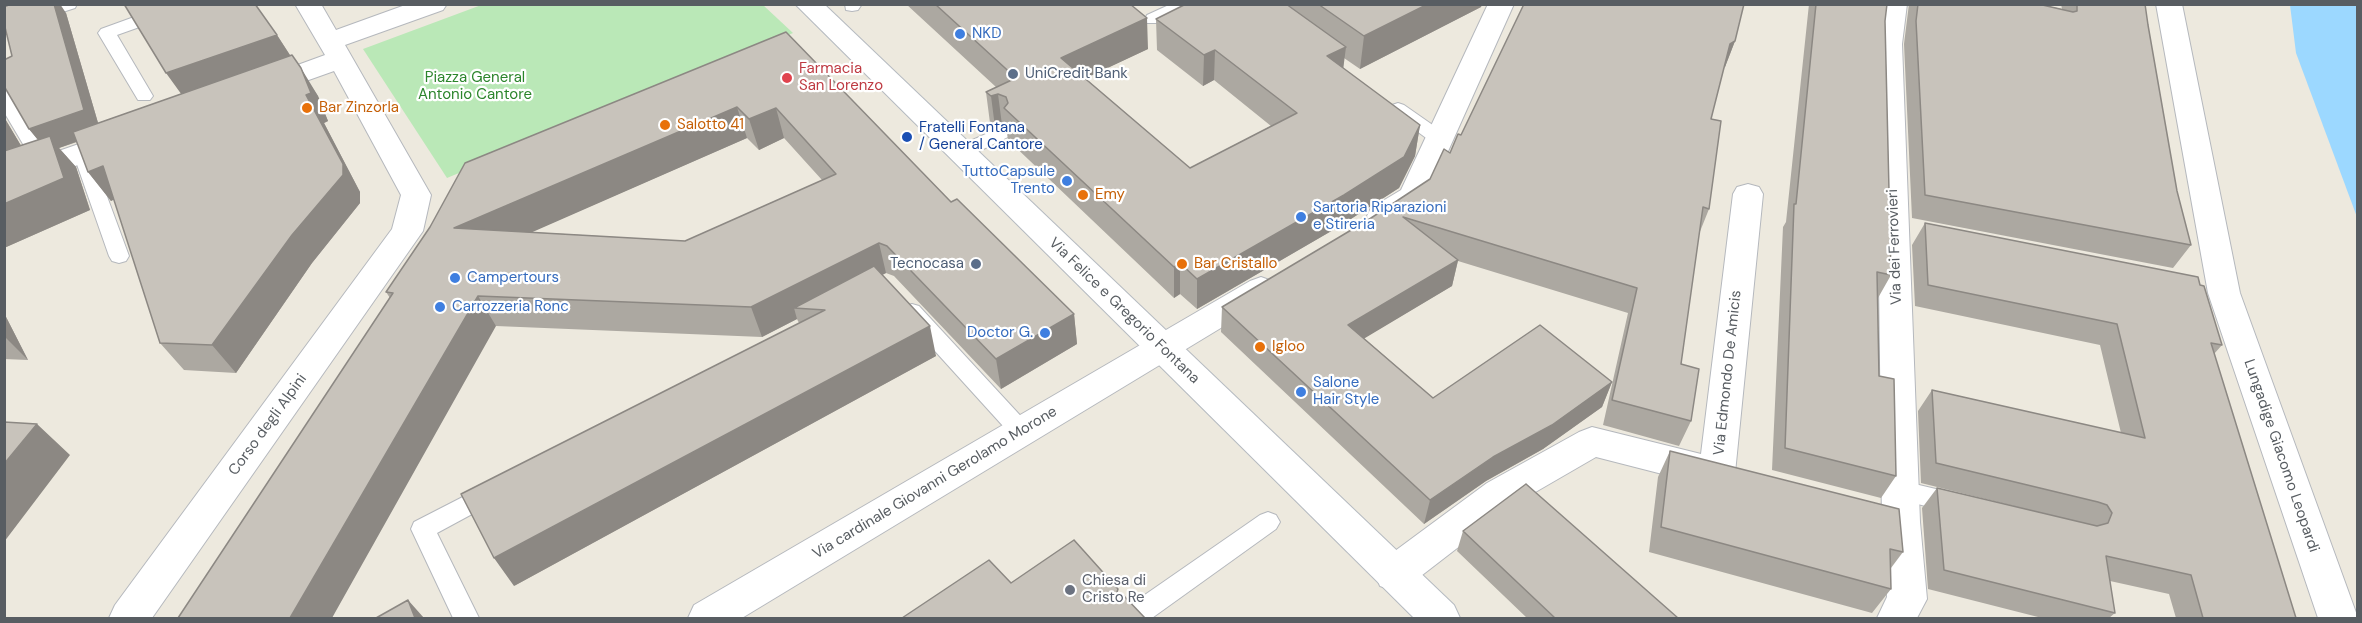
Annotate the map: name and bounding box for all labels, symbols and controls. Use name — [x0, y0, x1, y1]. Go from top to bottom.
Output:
place label: NKD — [972, 25, 1001, 43]
marker: NKD — [953, 27, 967, 41]
place label: Farmacia San Lorenzo — [799, 60, 883, 95]
place label: UniCredit Bank — [1025, 65, 1128, 83]
marker: UniCredit Bank — [1006, 67, 1020, 81]
park label: Piazza General Antonio Cantore — [418, 69, 532, 104]
marker: Farmacia San Lorenzo — [780, 71, 794, 85]
place label: Bar Zinzorla — [319, 99, 399, 117]
marker: Bar Zinzorla — [300, 101, 314, 115]
place label: Salotto 41 — [677, 116, 744, 134]
marker: Salotto 41 — [658, 118, 672, 132]
place label: Fratelli Fontana / General Cantore — [919, 119, 1043, 154]
marker: Fratelli Fontana / General Cantore — [900, 130, 914, 144]
place label: TuttoCapsule Trento — [962, 163, 1055, 198]
marker: TuttoCapsule Trento — [1060, 174, 1074, 188]
place label: Emy — [1095, 186, 1125, 204]
marker: Emy — [1076, 188, 1090, 202]
street label: Via dei Ferrovieri — [1884, 189, 1906, 305]
place label: Sartoria Riparazioni e Stireria — [1313, 199, 1447, 234]
marker: Sartoria Riparazioni e Stireria — [1294, 210, 1308, 224]
street label: Via Felice e Gregorio Fontana — [1045, 234, 1203, 388]
place label: Tecnocasa — [890, 255, 964, 273]
place label: Bar Cristallo — [1194, 255, 1277, 273]
marker: Tecnocasa — [969, 257, 983, 271]
marker: Bar Cristallo — [1175, 257, 1189, 271]
place label: Campertours — [467, 269, 559, 287]
marker: Campertours — [448, 271, 462, 285]
street label: Via Edmondo De Amicis — [1710, 289, 1746, 457]
place label: Carrozzeria Ronc — [452, 298, 569, 316]
marker: Carrozzeria Ronc — [433, 300, 447, 314]
place label: Doctor G. — [967, 324, 1033, 342]
marker: Doctor G. — [1038, 326, 1052, 340]
place label: Igloo — [1272, 338, 1305, 356]
marker: Igloo — [1253, 340, 1267, 354]
street label: Lungadige Giacomo Leopardi — [2239, 357, 2323, 555]
street label: Corso degli Alpini — [225, 371, 311, 479]
place label: Salone Hair Style — [1313, 374, 1379, 409]
marker: Salone Hair Style — [1294, 385, 1308, 399]
street label: Via cardinale Giovanni Gerolamo Morone — [809, 403, 1061, 563]
place label: Chiesa di Cristo Re — [1082, 572, 1146, 607]
marker: Chiesa di Cristo Re — [1063, 583, 1077, 597]

